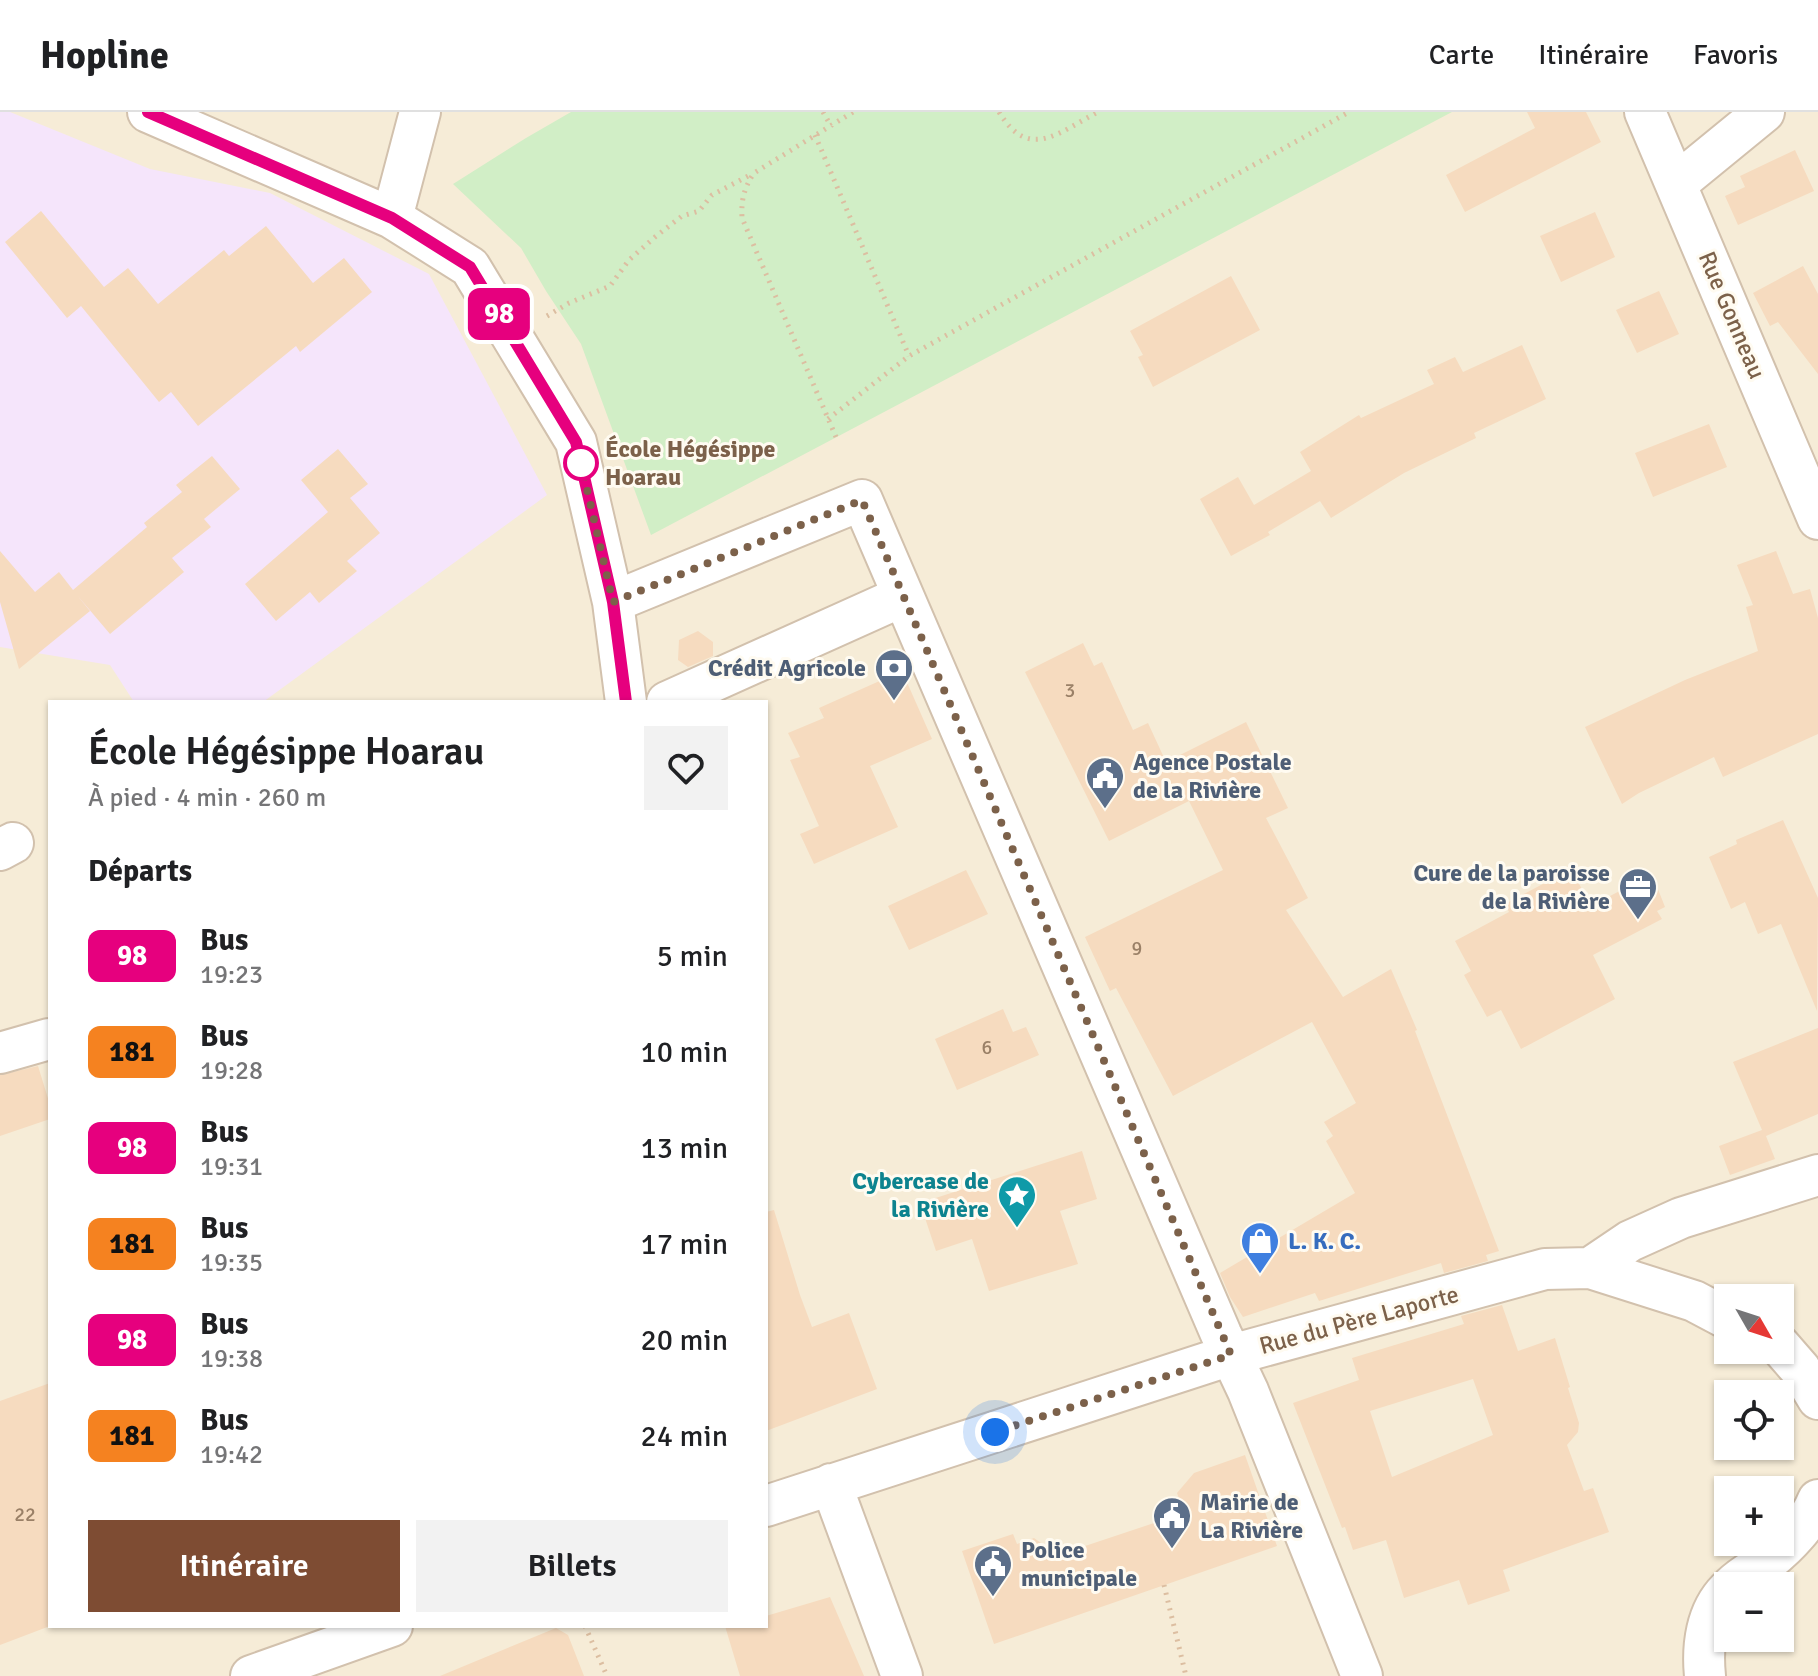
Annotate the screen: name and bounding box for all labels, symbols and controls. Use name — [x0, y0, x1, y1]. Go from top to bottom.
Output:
text: Hopline — [40, 32, 169, 79]
text: Carte — [1429, 38, 1494, 72]
text: Itinéraire — [1538, 38, 1649, 72]
text: Favoris — [1693, 38, 1778, 72]
street label: Rue Gonneau — [1692, 247, 1772, 383]
line badge: 98 — [463, 288, 535, 340]
text: 98 — [484, 297, 514, 331]
place label: École Hégésippe Hoarau — [605, 434, 776, 492]
marker: École Hégésippe Hoarau — [564, 446, 598, 480]
bank icon: Crédit Agricole — [873, 647, 915, 702]
place label: Crédit Agricole — [708, 653, 866, 683]
house number: 3 — [1065, 678, 1075, 703]
button: heart — [644, 726, 728, 810]
text: École Hégésippe Hoarau — [88, 728, 484, 775]
place label: Agence Postale de la Rivière — [1133, 747, 1292, 805]
public building icon: Agence Postale de la Rivière — [1084, 755, 1126, 810]
text: À pied · 4 min · 260 m — [88, 782, 326, 814]
text: Départs — [88, 853, 192, 890]
place label: Cure de la paroisse de la Rivière — [1413, 858, 1610, 916]
office icon: Cure de la paroisse de la Rivière — [1617, 866, 1659, 921]
text: Bus — [200, 922, 248, 959]
house number: 9 — [1132, 936, 1142, 961]
text: 5 min — [657, 938, 728, 975]
text: 98 — [117, 939, 147, 973]
text: 19:23 — [200, 959, 263, 991]
text: Bus — [200, 1018, 248, 1055]
text: 10 min — [641, 1034, 728, 1071]
text: 181 — [109, 1035, 155, 1069]
house number: 6 — [982, 1035, 992, 1060]
text: 19:28 — [200, 1055, 263, 1087]
text: Bus — [200, 1114, 248, 1151]
text: 13 min — [641, 1130, 728, 1167]
text: 98 — [117, 1131, 147, 1165]
text: 19:31 — [200, 1151, 263, 1183]
place label: Cybercase de la Rivière — [852, 1166, 989, 1224]
place icon: Cybercase de la Rivière — [996, 1174, 1038, 1229]
text: Bus — [200, 1210, 248, 1247]
shop icon: L. K. C. — [1239, 1220, 1281, 1275]
text: 17 min — [641, 1226, 728, 1263]
place label: L. K. C. — [1288, 1226, 1361, 1256]
text: 181 — [109, 1227, 155, 1261]
text: 19:35 — [200, 1247, 263, 1279]
street label: Rue du Père Laporte — [1256, 1279, 1462, 1361]
north arrow — [1714, 1284, 1794, 1364]
map controls — [1714, 1284, 1794, 1652]
text: Bus — [200, 1306, 248, 1343]
text: 20 min — [641, 1322, 728, 1359]
text: 98 — [117, 1323, 147, 1357]
text: 19:38 — [200, 1343, 263, 1375]
button: locate — [1714, 1380, 1794, 1460]
text: Bus — [200, 1402, 248, 1439]
your location — [975, 1412, 1015, 1452]
text: 24 min — [641, 1418, 728, 1455]
text: 181 — [109, 1419, 155, 1453]
text: 19:42 — [200, 1439, 263, 1471]
button: + — [1714, 1476, 1794, 1556]
place label: Mairie de La Rivière — [1200, 1487, 1303, 1545]
public building icon: Mairie de La Rivière — [1151, 1495, 1193, 1550]
house number: 22 — [14, 1502, 36, 1527]
button: Itinéraire — [88, 1520, 400, 1612]
button: Billets — [416, 1520, 728, 1612]
place label: Police municipale — [1021, 1535, 1137, 1593]
public building icon: Police municipale — [972, 1543, 1014, 1598]
button: − — [1714, 1572, 1794, 1652]

